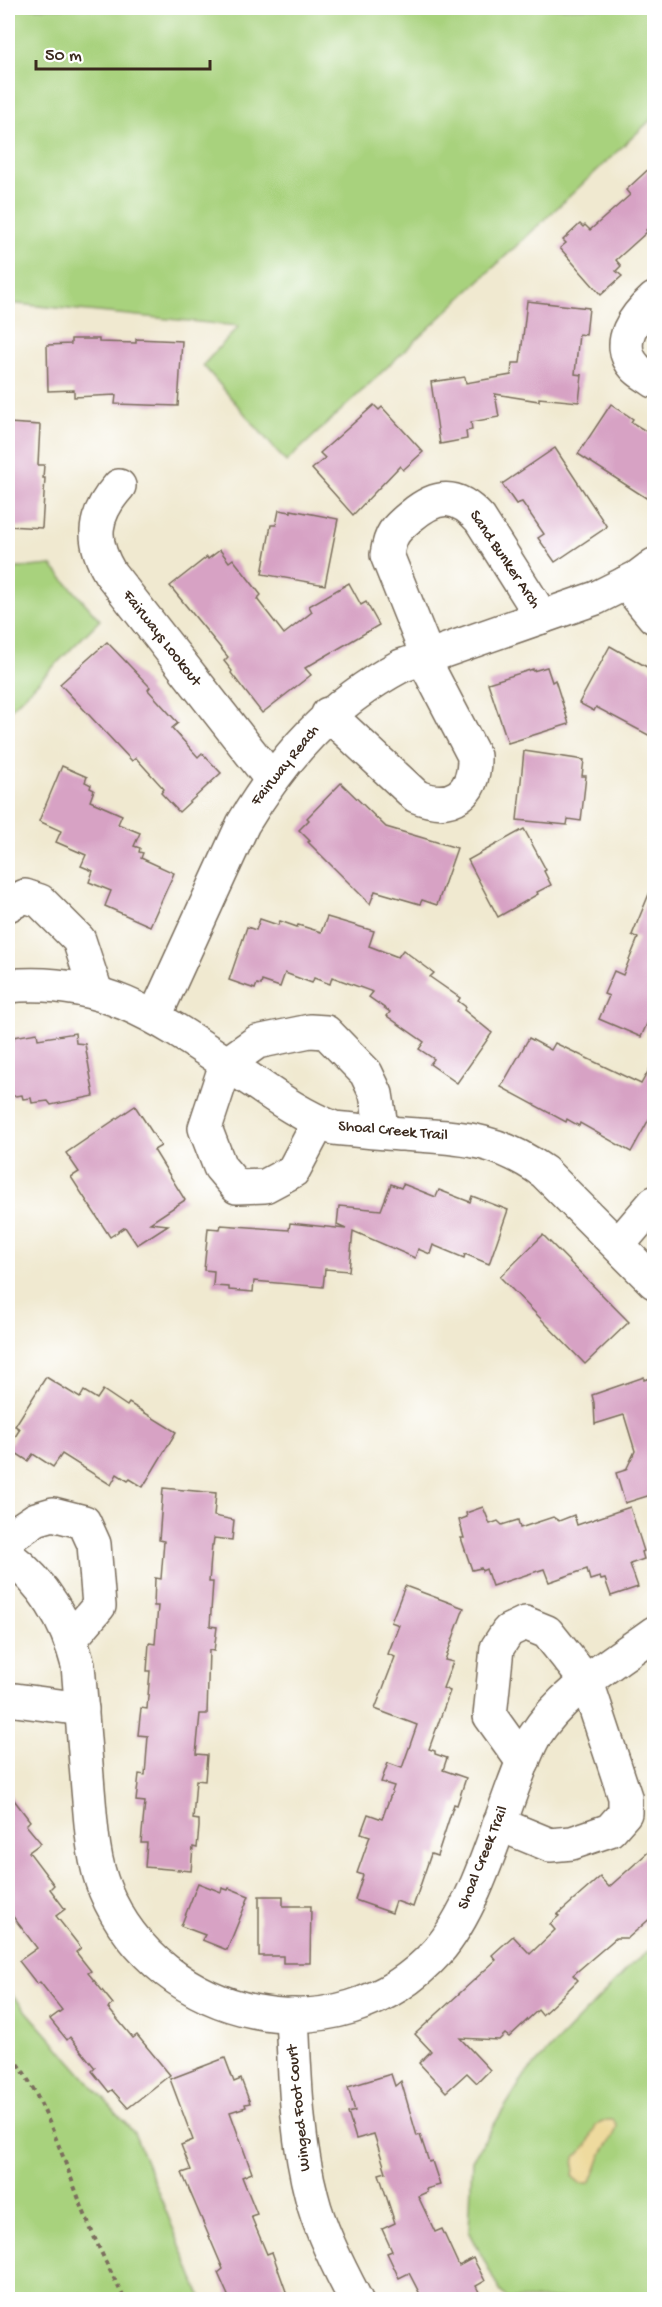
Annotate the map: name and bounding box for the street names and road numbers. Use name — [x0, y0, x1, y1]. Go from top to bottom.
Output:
street label: Sand Bunker Arch — [464, 507, 544, 613]
street label: Fairways Lookout — [117, 586, 205, 692]
street label: Fairway Reach — [247, 721, 325, 811]
street label: Shoal Creek Trail — [337, 1118, 449, 1146]
street label: Shoal Creek Trail — [455, 1803, 513, 1913]
street label: Winged Foot Court — [284, 2042, 316, 2172]

